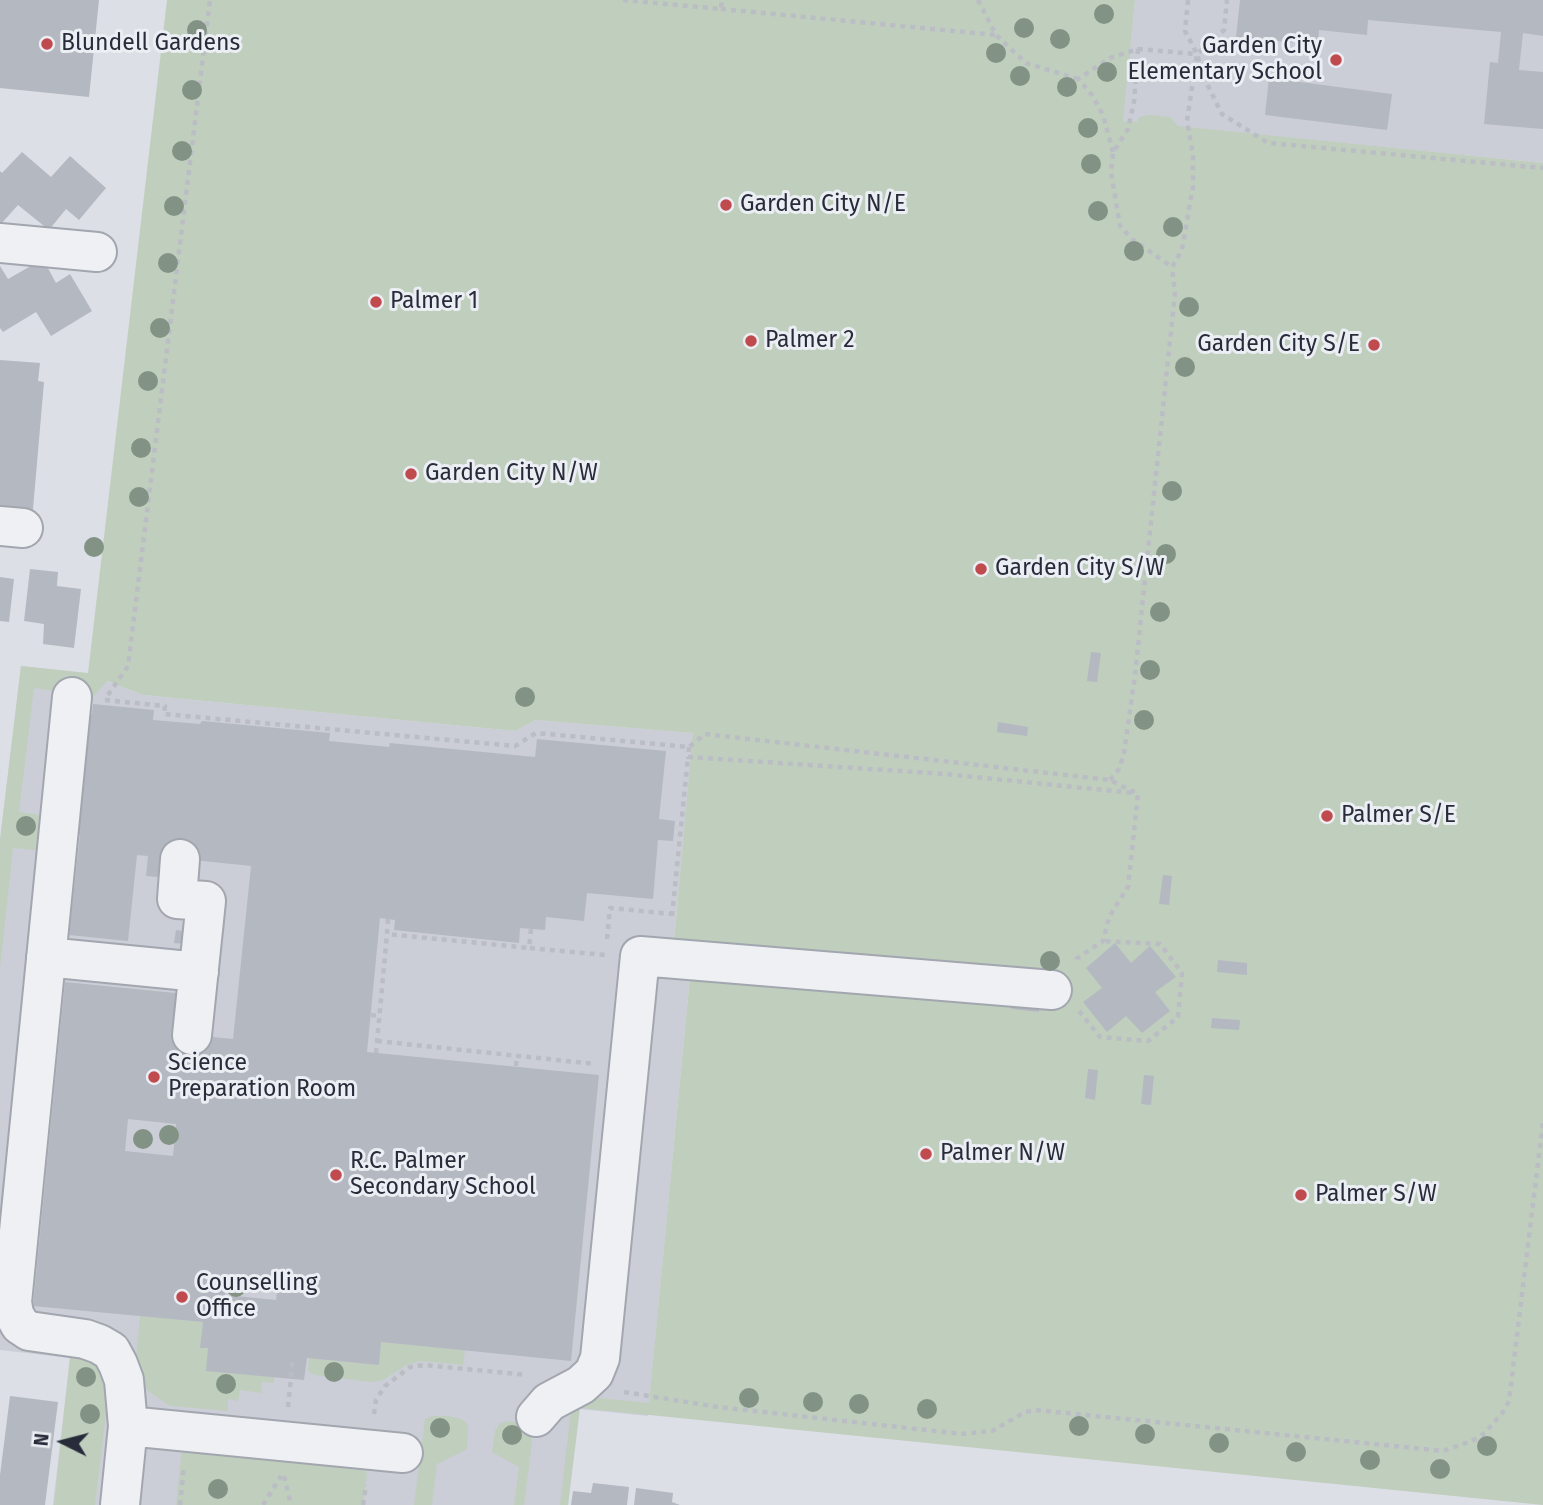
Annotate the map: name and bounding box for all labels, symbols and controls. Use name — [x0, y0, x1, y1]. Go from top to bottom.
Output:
place label: Blundell Gardens — [61, 30, 240, 58]
place label: Garden City Elementary School — [1127, 33, 1322, 87]
marker: Blundell Gardens — [39, 36, 55, 52]
marker: Garden City Elementary School — [1328, 52, 1344, 68]
place label: Garden City N/E — [740, 191, 906, 219]
marker: Garden City N/E — [718, 197, 734, 213]
place label: Palmer 1 — [390, 288, 478, 316]
marker: Palmer 1 — [368, 294, 384, 310]
place label: Palmer 2 — [765, 327, 855, 355]
place label: Garden City S/E — [1197, 331, 1360, 359]
marker: Palmer 2 — [743, 333, 759, 349]
marker: Garden City S/E — [1366, 337, 1382, 353]
place label: Garden City N/W — [425, 460, 598, 488]
marker: Garden City N/W — [403, 466, 419, 482]
place label: Garden City S/W — [995, 555, 1165, 583]
marker: Garden City S/W — [973, 561, 989, 577]
place label: Palmer S/E — [1341, 802, 1456, 830]
marker: Palmer S/E — [1319, 808, 1335, 824]
place label: Science Preparation Room — [168, 1050, 356, 1104]
marker: Science Preparation Room — [146, 1069, 162, 1085]
place label: Palmer N/W — [940, 1140, 1065, 1168]
marker: Palmer N/W — [918, 1146, 934, 1162]
place label: R.C. Palmer Secondary School — [350, 1148, 536, 1202]
marker: R.C. Palmer Secondary School — [328, 1167, 344, 1183]
place label: Palmer S/W — [1315, 1181, 1437, 1209]
marker: Palmer S/W — [1293, 1187, 1309, 1203]
place label: Counselling Office — [196, 1270, 317, 1324]
marker: Counselling Office — [174, 1289, 190, 1305]
north arrow — [28, 1407, 98, 1477]
text: N — [30, 1432, 54, 1447]

